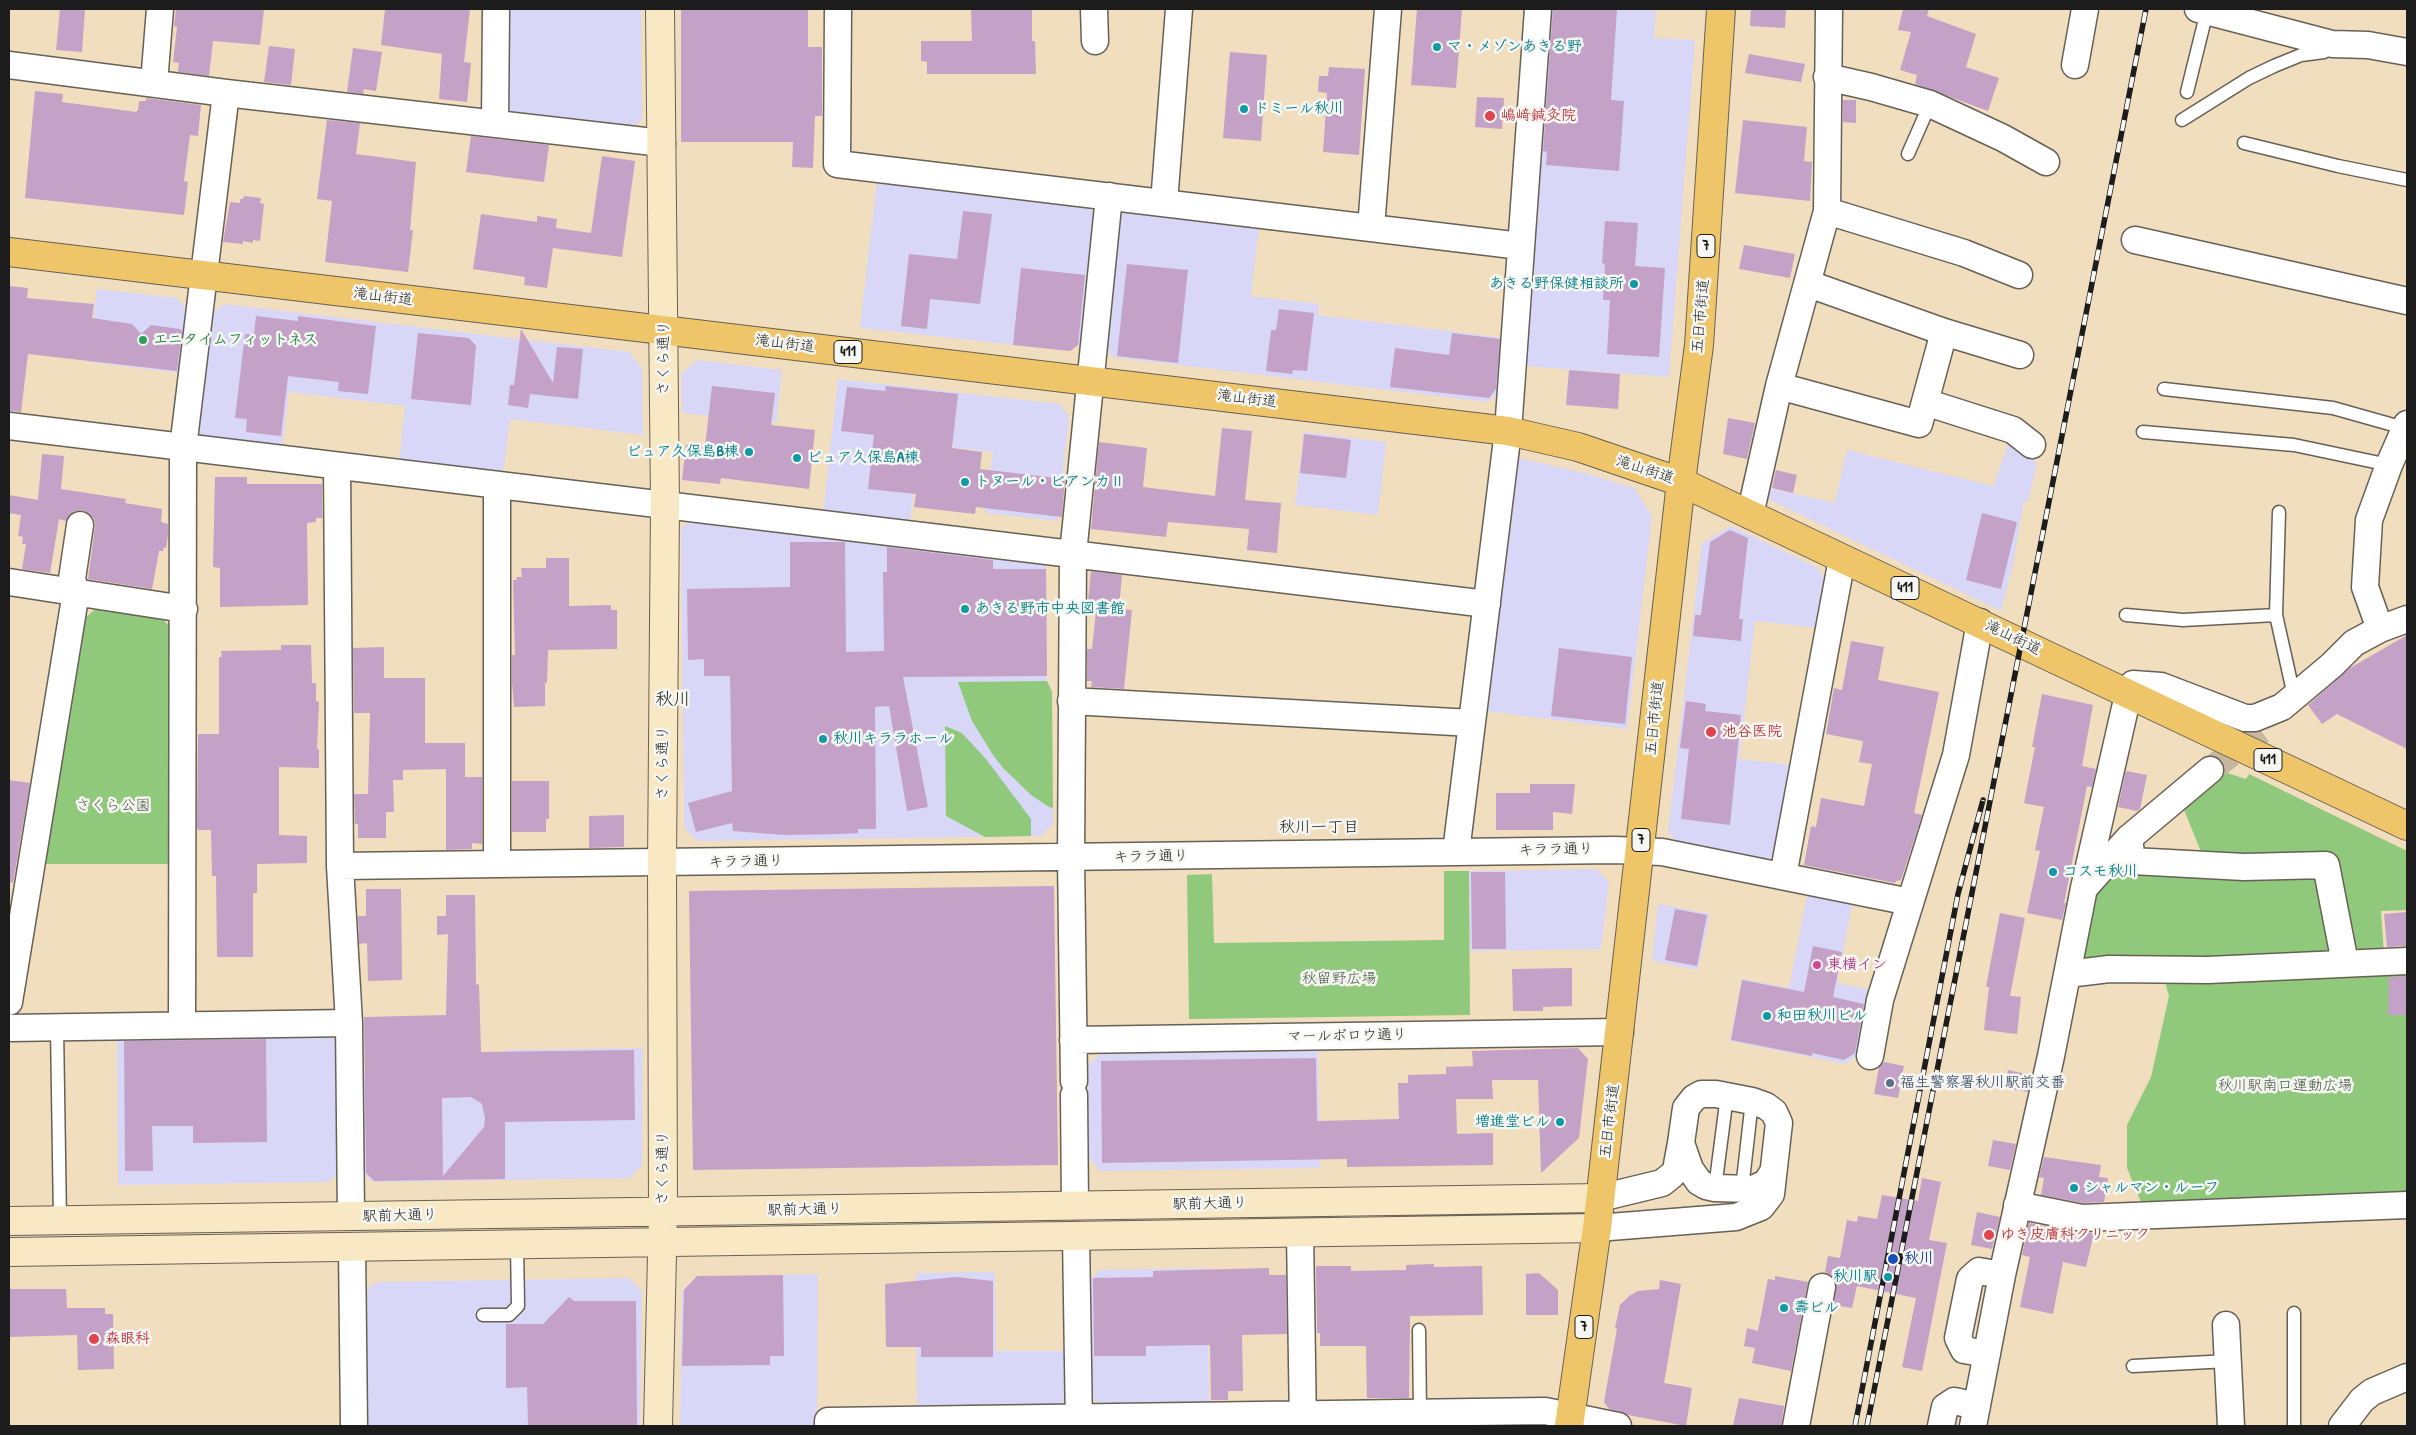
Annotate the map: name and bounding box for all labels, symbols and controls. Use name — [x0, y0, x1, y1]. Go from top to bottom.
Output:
place label: マ・メゾンあきる野 — [1447, 38, 1582, 56]
marker: マ・メゾンあきる野 — [1431, 41, 1443, 53]
place label: ドミール秋川 — [1254, 100, 1344, 118]
marker: ドミール秋川 — [1238, 103, 1250, 115]
place label: 嶋﨑鍼灸院 — [1501, 107, 1576, 125]
marker: 嶋﨑鍼灸院 — [1483, 109, 1497, 123]
road number: 7 — [1697, 235, 1715, 258]
place label: あきる野保健相談所 — [1489, 275, 1624, 293]
marker: あきる野保健相談所 — [1628, 278, 1640, 290]
street label: 五日市街道 — [1689, 278, 1713, 354]
street label: 滝山街道 — [352, 284, 414, 310]
street label: さくら通り — [655, 321, 673, 395]
place label: エニタイムフィットネス — [153, 331, 318, 349]
street label: 滝山街道 — [754, 331, 816, 357]
marker: エニタイムフィットネス — [137, 334, 149, 346]
road number: 411 — [834, 341, 862, 364]
street label: 滝山街道 — [1216, 386, 1278, 412]
place label: ピュア久保島B棟 — [626, 443, 739, 461]
marker: ピュア久保島B棟 — [743, 446, 755, 458]
place label: ピュア久保島A棟 — [807, 449, 919, 467]
marker: ピュア久保島A棟 — [791, 452, 803, 464]
street label: 滝山街道 — [1614, 452, 1676, 488]
place label: トヌール・ビアンカⅡ — [975, 473, 1125, 491]
marker: トヌール・ビアンカⅡ — [959, 476, 971, 488]
road number: 411 — [1891, 576, 1919, 600]
place label: あきる野市中央図書館 — [975, 600, 1125, 618]
marker: あきる野市中央図書館 — [959, 603, 971, 615]
street label: 滝山街道 — [1982, 617, 2044, 659]
street label: 五日市街道 — [1642, 680, 1668, 756]
district label: 秋川 — [655, 689, 691, 711]
place label: 池谷医院 — [1722, 723, 1782, 741]
marker: 池谷医院 — [1704, 725, 1718, 739]
street label: さくら通り — [654, 726, 672, 800]
place label: 秋川キララホール — [833, 730, 953, 748]
marker: 秋川キララホール — [817, 733, 829, 745]
road number: 411 — [2254, 748, 2282, 772]
park label: さくら公園 — [76, 797, 150, 815]
district label: 秋川一丁目 — [1279, 818, 1359, 838]
road number: 7 — [1632, 828, 1650, 852]
street label: キララ通り — [1518, 840, 1594, 860]
street label: キララ通り — [1113, 847, 1189, 867]
street label: キララ通り — [708, 852, 784, 872]
place label: コスモ秋川 — [2063, 863, 2138, 881]
marker: コスモ秋川 — [2047, 866, 2059, 878]
place label: 東横イン — [1827, 956, 1887, 974]
marker: 東横イン — [1811, 959, 1823, 971]
park label: 秋留野広場 — [1302, 970, 1376, 988]
place label: 和田秋川ビル — [1777, 1007, 1867, 1025]
marker: 和田秋川ビル — [1761, 1010, 1773, 1022]
street label: マールボロウ通り — [1287, 1026, 1407, 1046]
place label: 福生警察署秋川駅前交番 — [1900, 1074, 2065, 1092]
marker: 福生警察署秋川駅前交番 — [1884, 1077, 1896, 1089]
park label: 秋川駅南口運動広場 — [2218, 1077, 2352, 1095]
street label: 五日市街道 — [1596, 1083, 1624, 1159]
place label: 増進堂ビル — [1475, 1113, 1550, 1131]
marker: 増進堂ビル — [1554, 1116, 1566, 1128]
street label: さくら通り — [654, 1131, 672, 1205]
place label: シャルマン・ルーフ — [2084, 1179, 2220, 1197]
marker: シャルマン・ルーフ — [2068, 1182, 2080, 1194]
street label: 駅前大通り — [1172, 1194, 1248, 1214]
street label: 駅前大通り — [767, 1200, 843, 1220]
street label: 駅前大通り — [362, 1206, 438, 1226]
place label: ゆき皮膚科クリニック — [2000, 1226, 2150, 1244]
marker: ゆき皮膚科クリニック — [1982, 1228, 1996, 1242]
place label: 秋川 — [1904, 1250, 1934, 1268]
marker: 秋川 — [1886, 1252, 1900, 1266]
place label: 秋川駅 — [1833, 1268, 1878, 1286]
marker: 秋川駅 — [1882, 1271, 1894, 1283]
place label: 壽ビル — [1794, 1299, 1839, 1317]
marker: 壽ビル — [1778, 1302, 1790, 1314]
road number: 7 — [1575, 1315, 1593, 1338]
place label: 森眼科 — [105, 1330, 150, 1348]
marker: 森眼科 — [87, 1332, 101, 1346]

